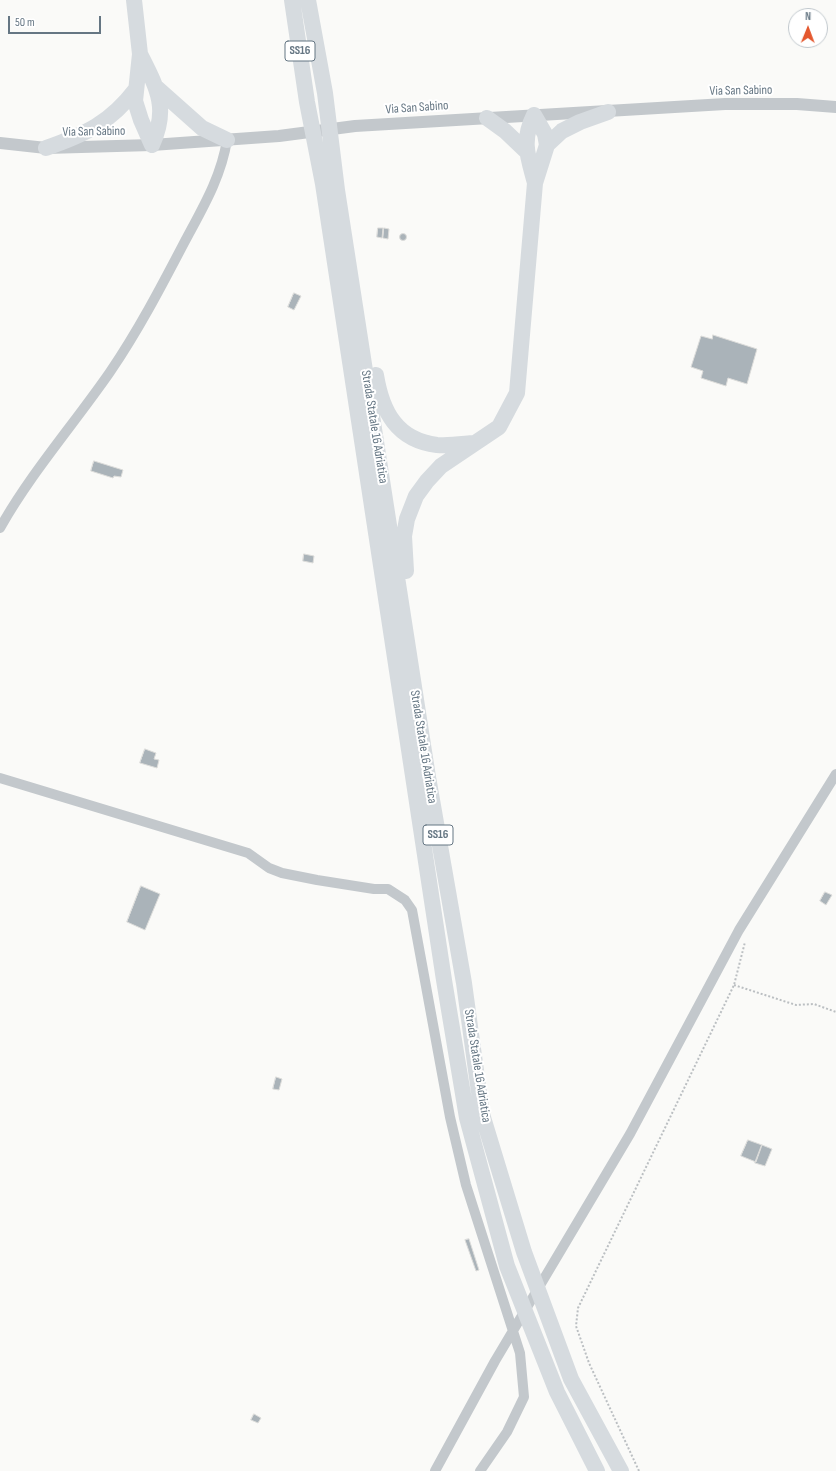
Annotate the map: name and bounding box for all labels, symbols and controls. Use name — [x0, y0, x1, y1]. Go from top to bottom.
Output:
scale bar — [10, 8, 103, 34]
north arrow — [788, 8, 828, 48]
text: N — [805, 10, 811, 23]
text: 50 m — [15, 15, 35, 30]
road number: SS16 — [285, 41, 315, 61]
street label: Via San Sabino — [709, 83, 773, 99]
street label: Via San Sabino — [385, 98, 449, 118]
street label: Via San Sabino — [62, 124, 126, 140]
street label: Strada Statale 16 Adriatica — [357, 369, 391, 485]
street label: Strada Statale 16 Adriatica — [406, 689, 440, 805]
road number: SS16 — [423, 825, 453, 845]
street label: Strada Statale 16 Adriatica — [460, 1008, 494, 1124]

